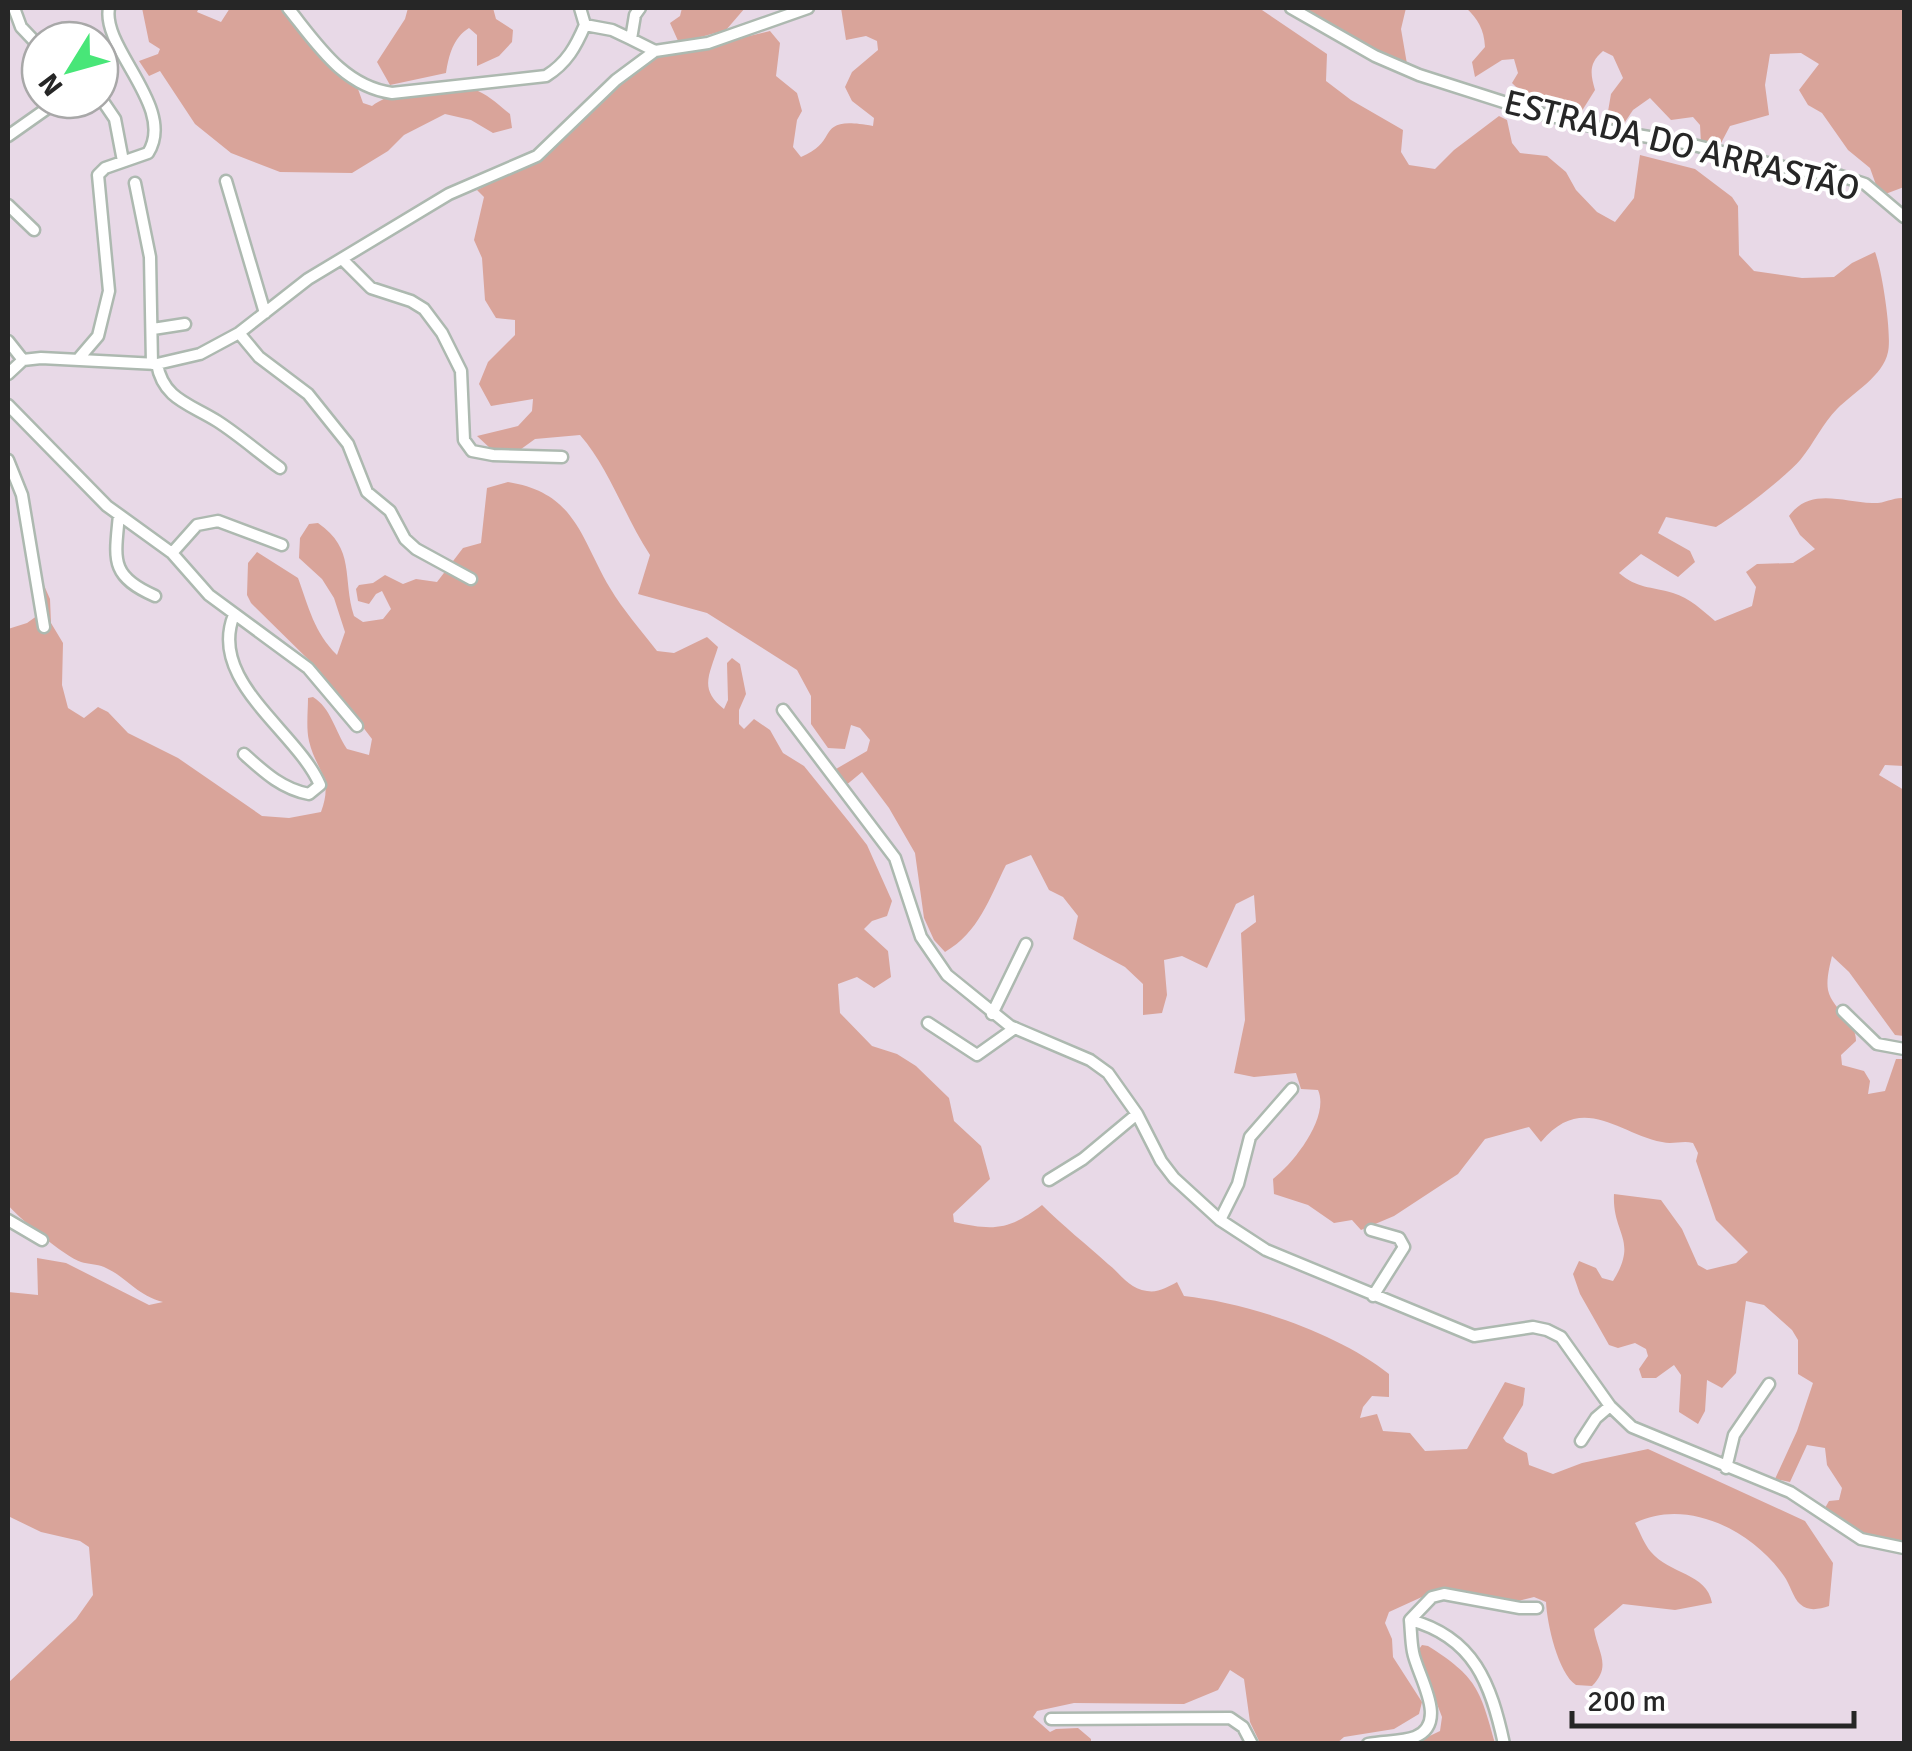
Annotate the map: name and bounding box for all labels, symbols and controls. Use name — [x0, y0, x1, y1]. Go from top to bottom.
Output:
north arrow — [20, 20, 120, 120]
text: N — [31, 66, 70, 102]
street label: ESTRADA DO ARRASTÃO — [1500, 80, 1864, 211]
scale bar — [1572, 1666, 1854, 1728]
text: 200 m — [1587, 1683, 1666, 1720]

